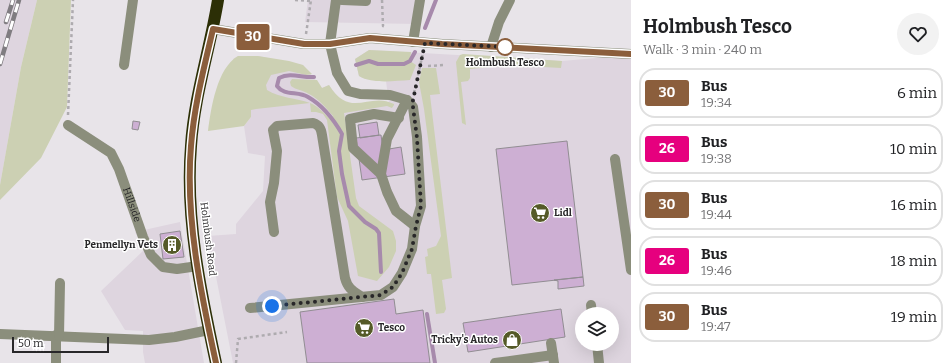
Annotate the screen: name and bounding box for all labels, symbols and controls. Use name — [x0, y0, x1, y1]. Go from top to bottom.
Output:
button: heart — [897, 13, 939, 55]
text: Holmbush Tesco — [643, 15, 792, 38]
line badge: 30 — [235, 24, 271, 50]
text: 30 — [245, 28, 261, 45]
marker: Holmbush Tesco — [496, 38, 514, 56]
text: Walk · 3 min · 240 m — [643, 42, 762, 57]
place label: Holmbush Tesco — [466, 57, 544, 69]
text: Bus — [701, 77, 727, 95]
text: 30 — [659, 84, 675, 101]
text: 6 min — [897, 84, 937, 102]
text: 19:34 — [701, 95, 732, 110]
text: Bus — [701, 133, 727, 151]
text: 26 — [659, 140, 675, 157]
text: 10 min — [890, 140, 937, 158]
text: 19:38 — [701, 151, 732, 166]
street label: Hillside — [120, 186, 143, 224]
text: Bus — [701, 189, 727, 207]
text: 30 — [659, 196, 675, 213]
text: 16 min — [891, 196, 937, 214]
street label: Holmbush Road — [198, 201, 219, 277]
supermarket icon: Lidl — [529, 202, 551, 224]
place label: Lidl — [554, 207, 572, 219]
text: 19:44 — [701, 207, 732, 222]
building icon: Penmellyn Vets — [161, 234, 183, 256]
place label: Penmellyn Vets — [85, 239, 158, 251]
text: Bus — [701, 245, 727, 263]
text: 26 — [659, 252, 675, 269]
text: 18 min — [891, 252, 937, 270]
text: 19:46 — [701, 263, 732, 278]
your location — [262, 296, 282, 316]
text: Bus — [701, 301, 727, 319]
map controls — [575, 307, 619, 351]
button: layers — [575, 307, 619, 351]
text: 30 — [659, 308, 675, 325]
text: 19 min — [891, 308, 937, 326]
supermarket icon: Tesco — [353, 317, 375, 339]
text: 19:47 — [701, 319, 731, 334]
place label: Tesco — [378, 322, 405, 334]
shop icon: Tricky's Autos — [501, 329, 523, 351]
place label: Tricky's Autos — [431, 334, 498, 346]
scale bar — [12, 335, 109, 354]
text: 50 m — [18, 337, 44, 350]

